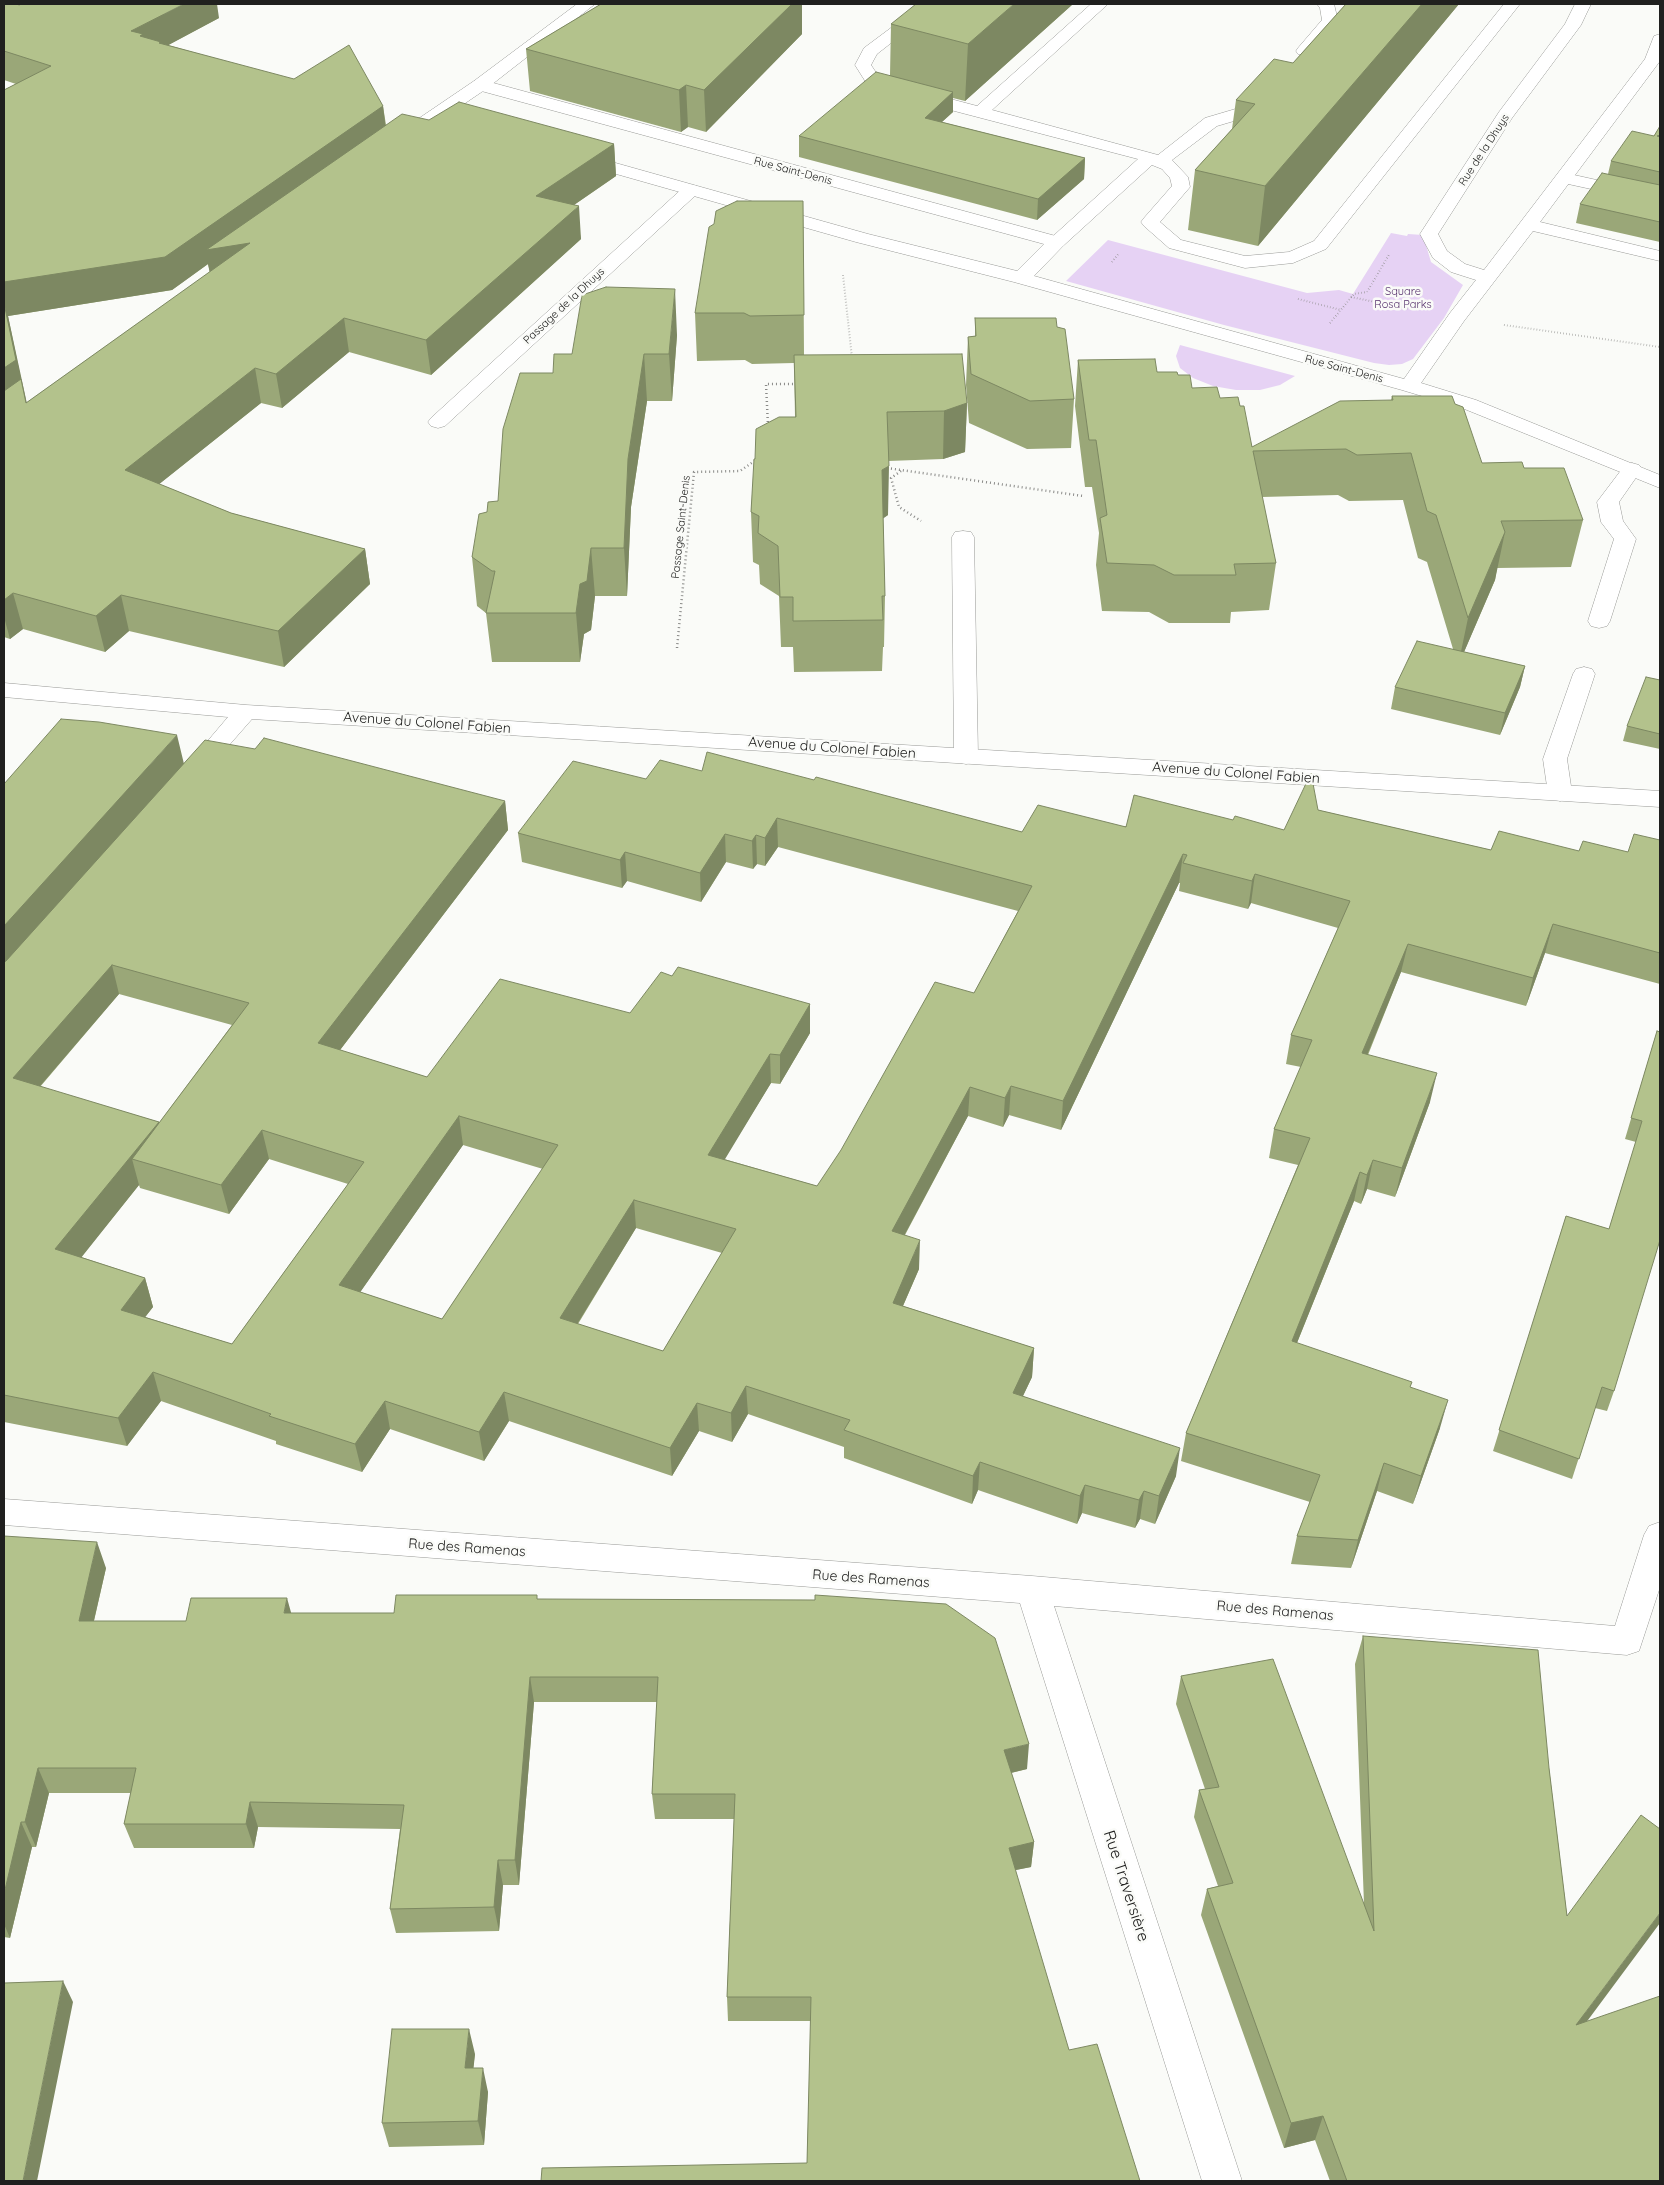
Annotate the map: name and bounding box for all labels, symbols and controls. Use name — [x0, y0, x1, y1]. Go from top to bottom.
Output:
street label: Rue de la Dhuys — [1456, 112, 1512, 188]
street label: Rue Saint-Denis — [752, 154, 834, 188]
street label: Passage de la Dhuys — [521, 265, 607, 347]
park label: Square Rosa Parks — [1374, 285, 1432, 311]
street label: Rue Saint-Denis — [1303, 352, 1385, 386]
street label: Passage Saint-Denis — [669, 475, 693, 579]
street label: Avenue du Colonel Fabien — [343, 709, 511, 737]
street label: Avenue du Colonel Fabien — [748, 734, 916, 762]
street label: Avenue du Colonel Fabien — [1152, 759, 1320, 787]
street label: Rue des Ramenas — [408, 1536, 526, 1560]
street label: Rue des Ramenas — [812, 1567, 930, 1591]
street label: Rue des Ramenas — [1216, 1598, 1334, 1624]
street label: Rue Traversière — [1099, 1828, 1153, 1944]

